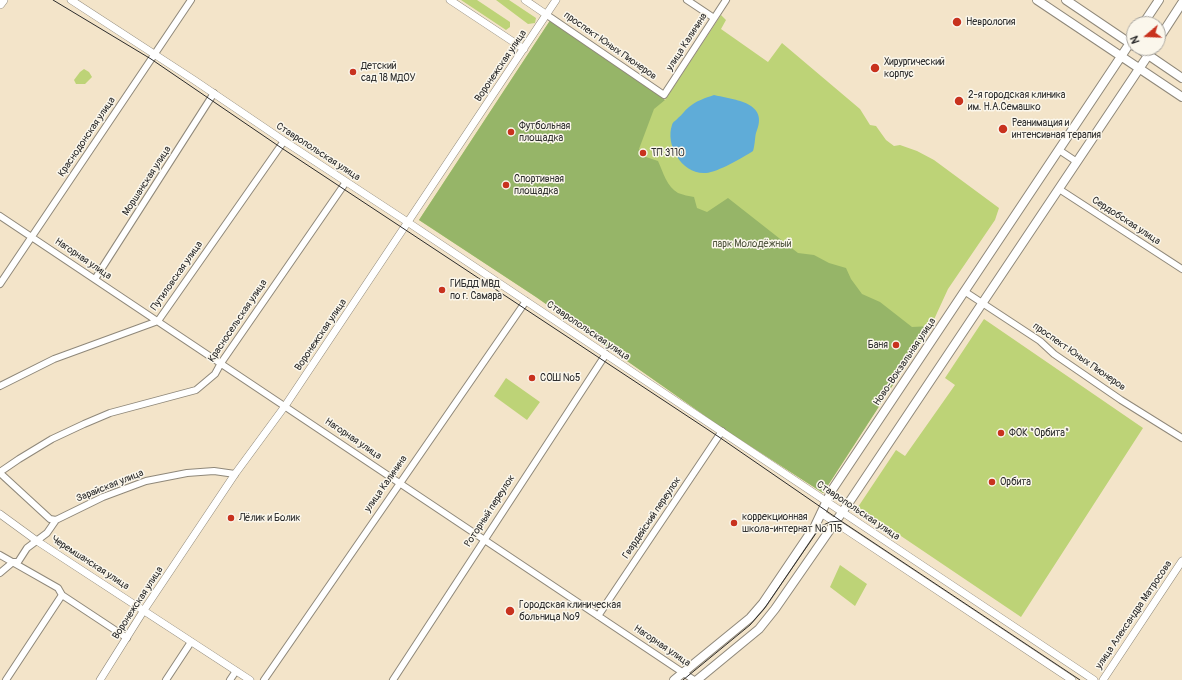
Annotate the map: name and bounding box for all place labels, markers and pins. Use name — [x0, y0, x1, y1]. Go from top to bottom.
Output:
marker: Неврология — [951, 16, 963, 28]
place label: Неврология — [966, 16, 1015, 28]
place label: Хирургический корпус — [884, 56, 945, 80]
place label: Детский сад 18 МДОУ — [361, 60, 416, 84]
marker: Хирургический корпус — [869, 62, 881, 74]
marker: Детский сад 18 МДОУ — [348, 67, 358, 77]
place label: 2-я городская клиника им. Н.А.Семашко — [968, 89, 1065, 112]
marker: 2-я городская клиника им. Н.А.Семашко — [953, 95, 965, 107]
place label: Реанимация и интенсивная терапия — [1012, 117, 1101, 140]
place label: Футбольная площадка — [519, 120, 570, 144]
marker: Реанимация и интенсивная терапия — [997, 123, 1009, 135]
marker: Футбольная площадка — [506, 127, 516, 137]
place label: ТП 3110 — [651, 147, 685, 159]
marker: ТП 3110 — [638, 148, 648, 158]
place label: Спортивная площадка — [514, 173, 564, 196]
marker: Спортивная площадка — [501, 180, 511, 190]
place label: ГИБДД МВД по г. Самара — [450, 278, 502, 302]
marker: ГИБДД МВД по г. Самара — [437, 285, 447, 295]
place label: Баня — [868, 339, 888, 351]
marker: Баня — [891, 340, 901, 350]
place label: СОШ №5 — [540, 372, 580, 384]
marker: СОШ №5 — [527, 373, 537, 383]
place label: ФОК "Орбита" — [1009, 427, 1069, 439]
marker: ФОК "Орбита" — [996, 428, 1006, 438]
place label: Орбита — [1000, 476, 1031, 488]
marker: Орбита — [987, 477, 997, 487]
place label: коррекционная школа-интернат № 115 — [742, 511, 842, 534]
place label: Лёлик и Болик — [239, 512, 300, 524]
marker: Лёлик и Болик — [226, 513, 236, 523]
marker: коррекционная школа-интернат № 115 — [729, 518, 739, 528]
place label: Городская клиническая больница №9 — [519, 599, 621, 622]
marker: Городская клиническая больница №9 — [504, 605, 516, 617]

